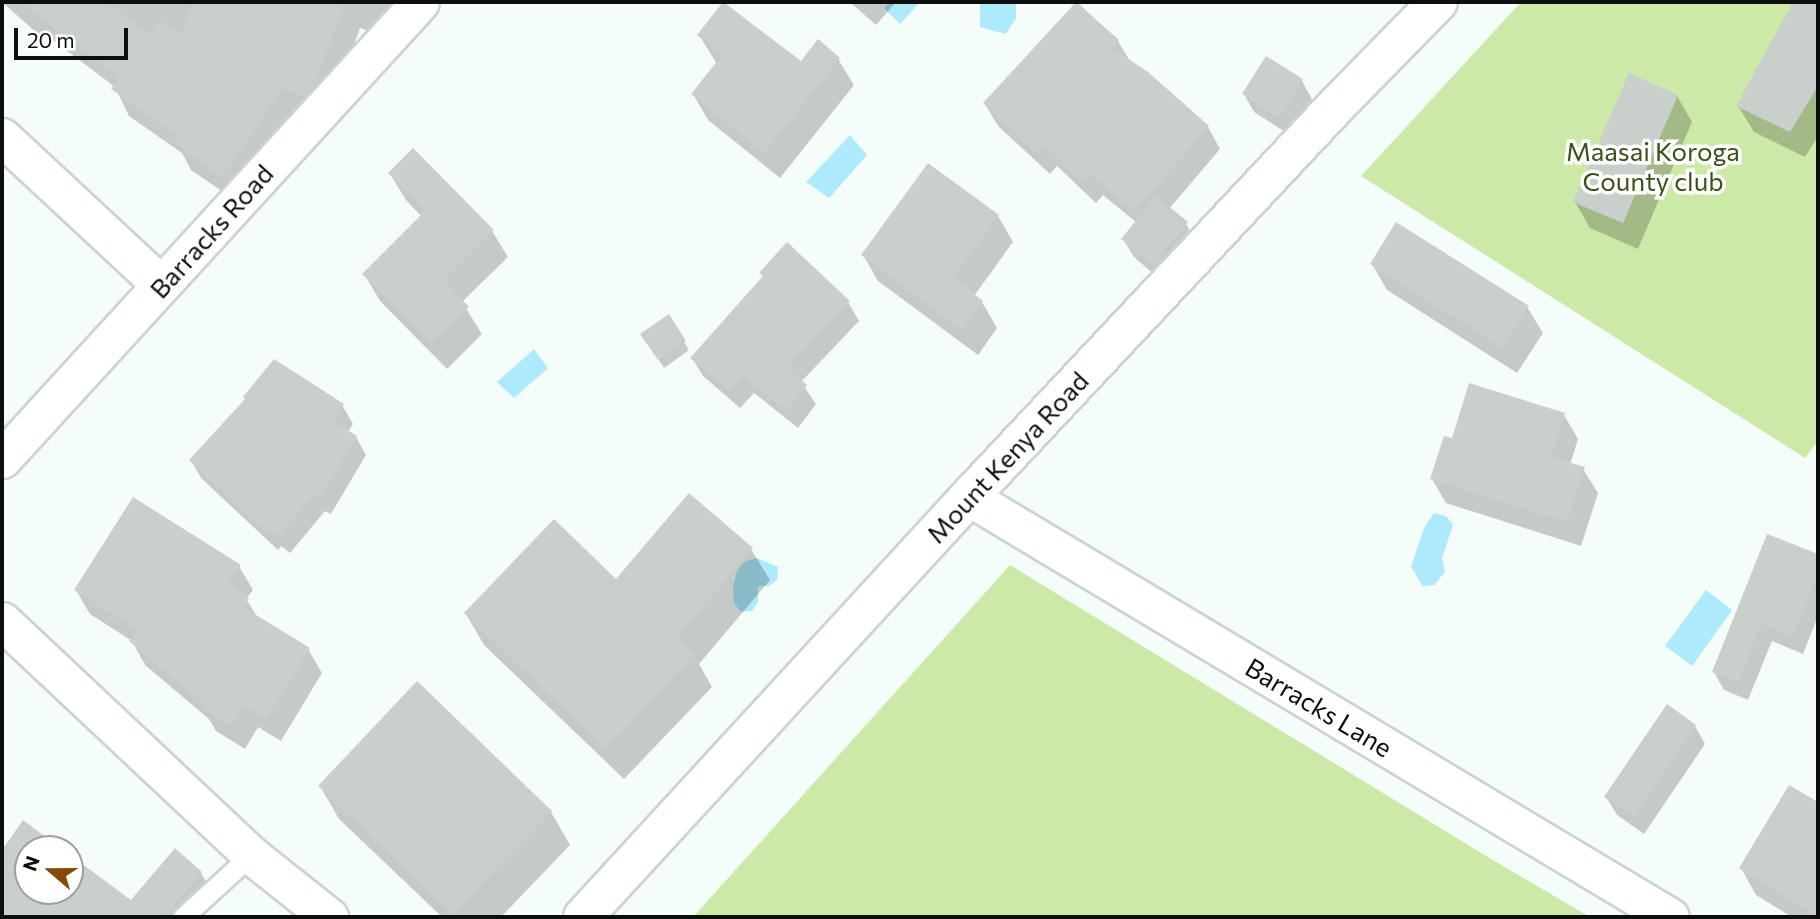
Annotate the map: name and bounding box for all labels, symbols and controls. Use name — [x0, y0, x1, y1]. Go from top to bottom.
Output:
scale bar — [18, 14, 131, 58]
text: 20 m — [27, 27, 75, 52]
park label: Maasai Koroga County club — [1566, 135, 1740, 196]
street label: Barracks Road — [143, 158, 279, 304]
street label: Mount Kenya Road — [920, 365, 1094, 549]
street label: Barracks Lane — [1240, 651, 1398, 763]
north arrow — [14, 835, 84, 905]
text: N — [17, 853, 44, 874]

